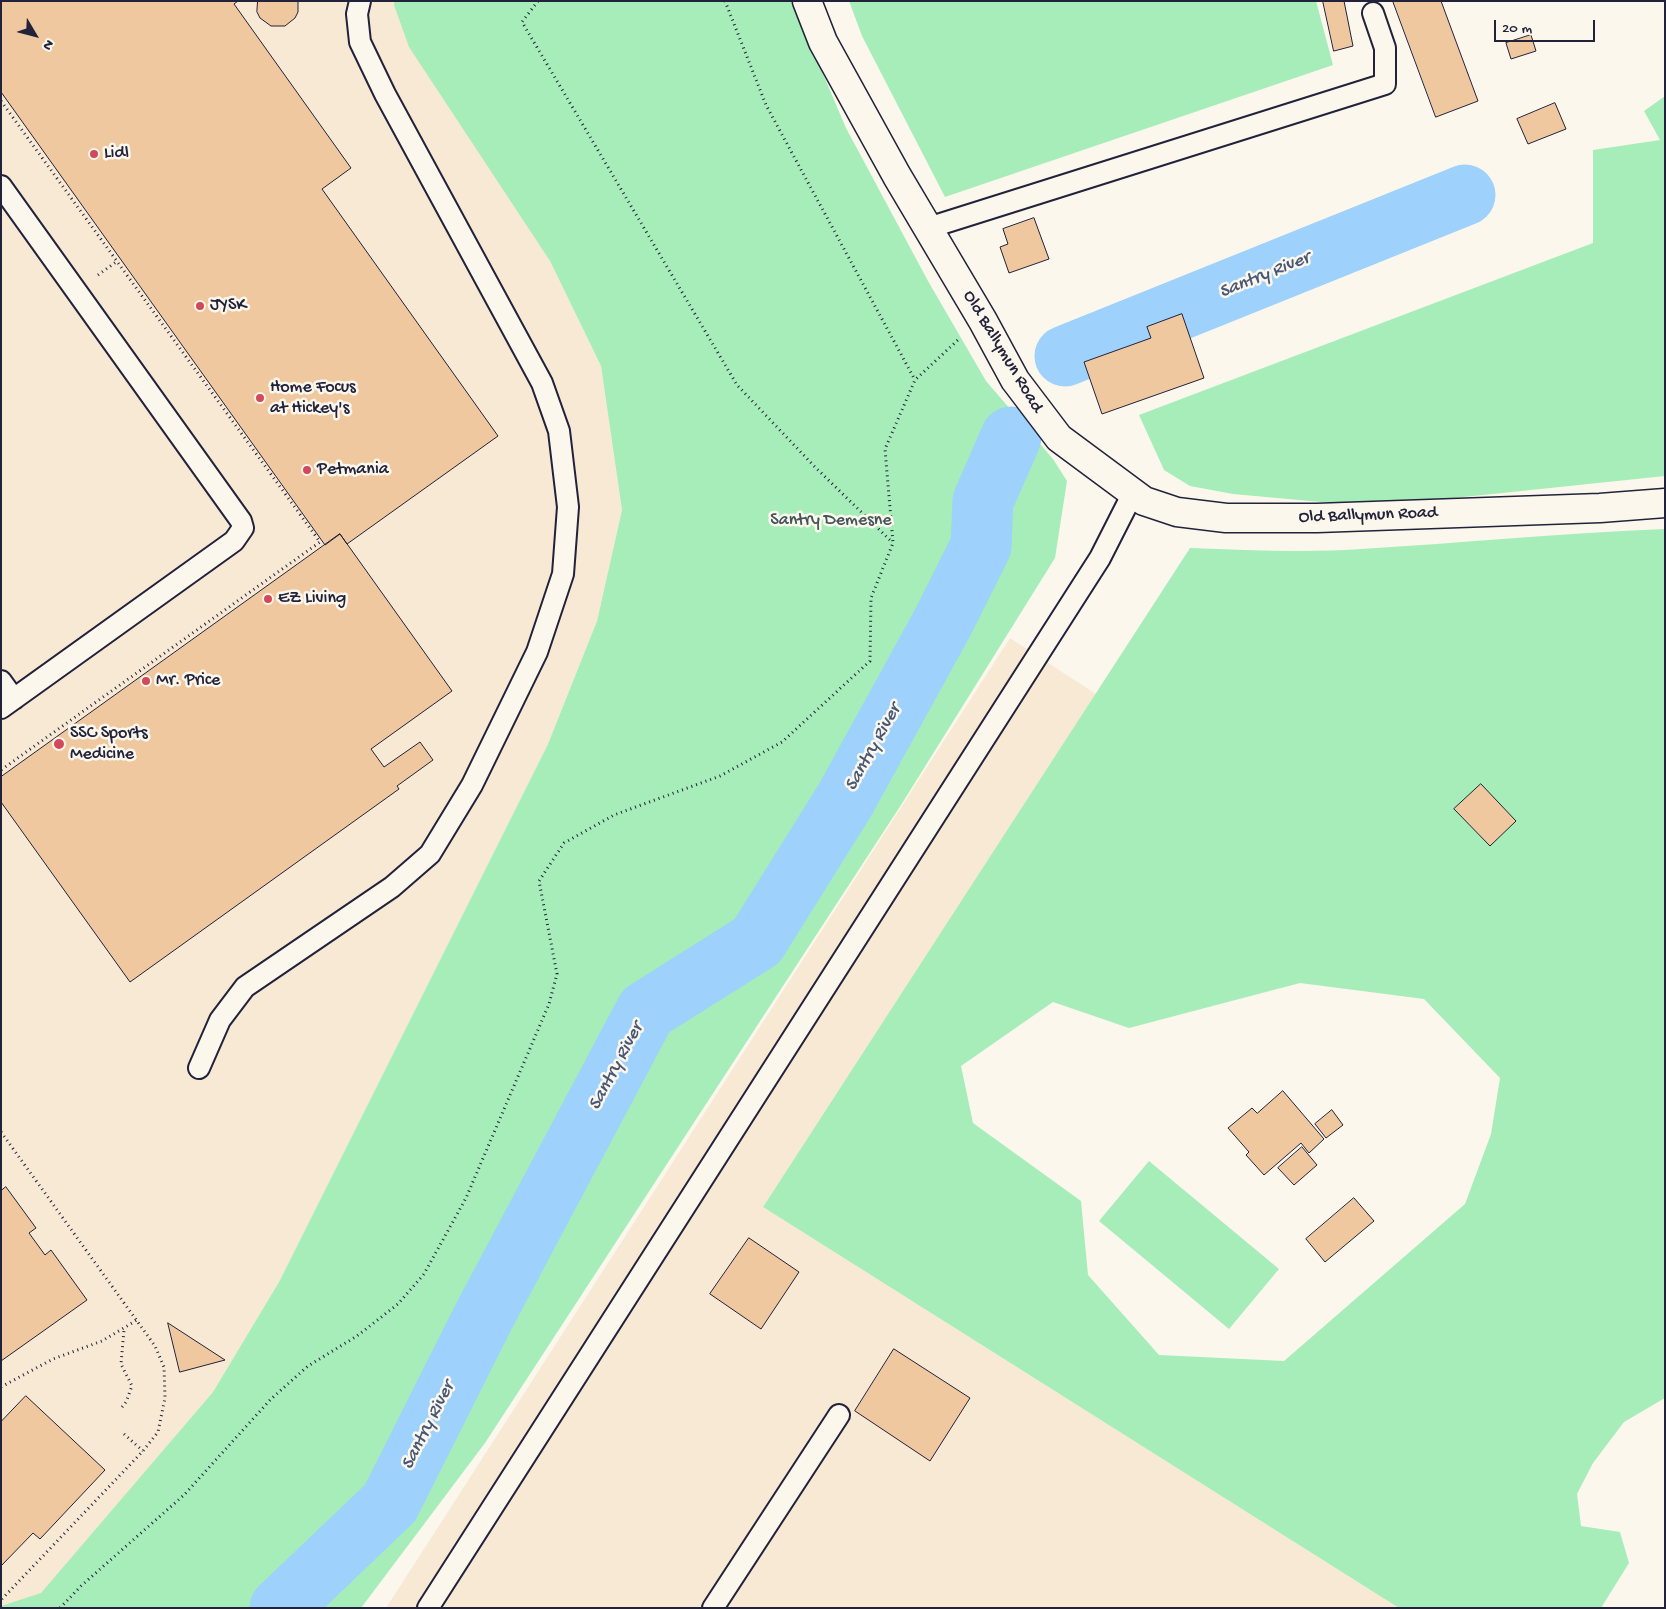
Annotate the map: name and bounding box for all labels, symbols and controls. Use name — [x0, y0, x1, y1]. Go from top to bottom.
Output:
north arrow — [10, 10, 60, 60]
scale bar — [1496, 10, 1597, 42]
text: 20 m — [1502, 20, 1532, 38]
text: N — [38, 36, 57, 53]
place label: Lidl — [104, 143, 129, 165]
marker: Lidl — [88, 148, 100, 160]
water label: Santry River — [1216, 248, 1314, 304]
street label: Old Ballymun Road — [957, 287, 1047, 417]
place label: JYSK — [210, 295, 246, 317]
marker: JYSK — [194, 300, 206, 312]
place label: Home Focus at Hickey's — [270, 377, 356, 419]
marker: Home Focus at Hickey's — [254, 392, 266, 404]
place label: Petmania — [317, 459, 389, 481]
marker: Petmania — [301, 464, 313, 476]
street label: Old Ballymun Road — [1298, 503, 1438, 529]
park label: Santry Demesne — [770, 510, 892, 532]
place label: EZ Living — [278, 588, 346, 610]
marker: EZ Living — [262, 593, 274, 605]
place label: Mr. Price — [156, 670, 220, 692]
marker: Mr. Price — [140, 675, 152, 687]
water label: Santry River — [841, 701, 907, 795]
place label: SSC Sports Medicine — [70, 723, 148, 766]
marker: SSC Sports Medicine — [52, 737, 66, 751]
water label: Santry River — [584, 1019, 650, 1115]
water label: Santry River — [397, 1378, 461, 1474]

